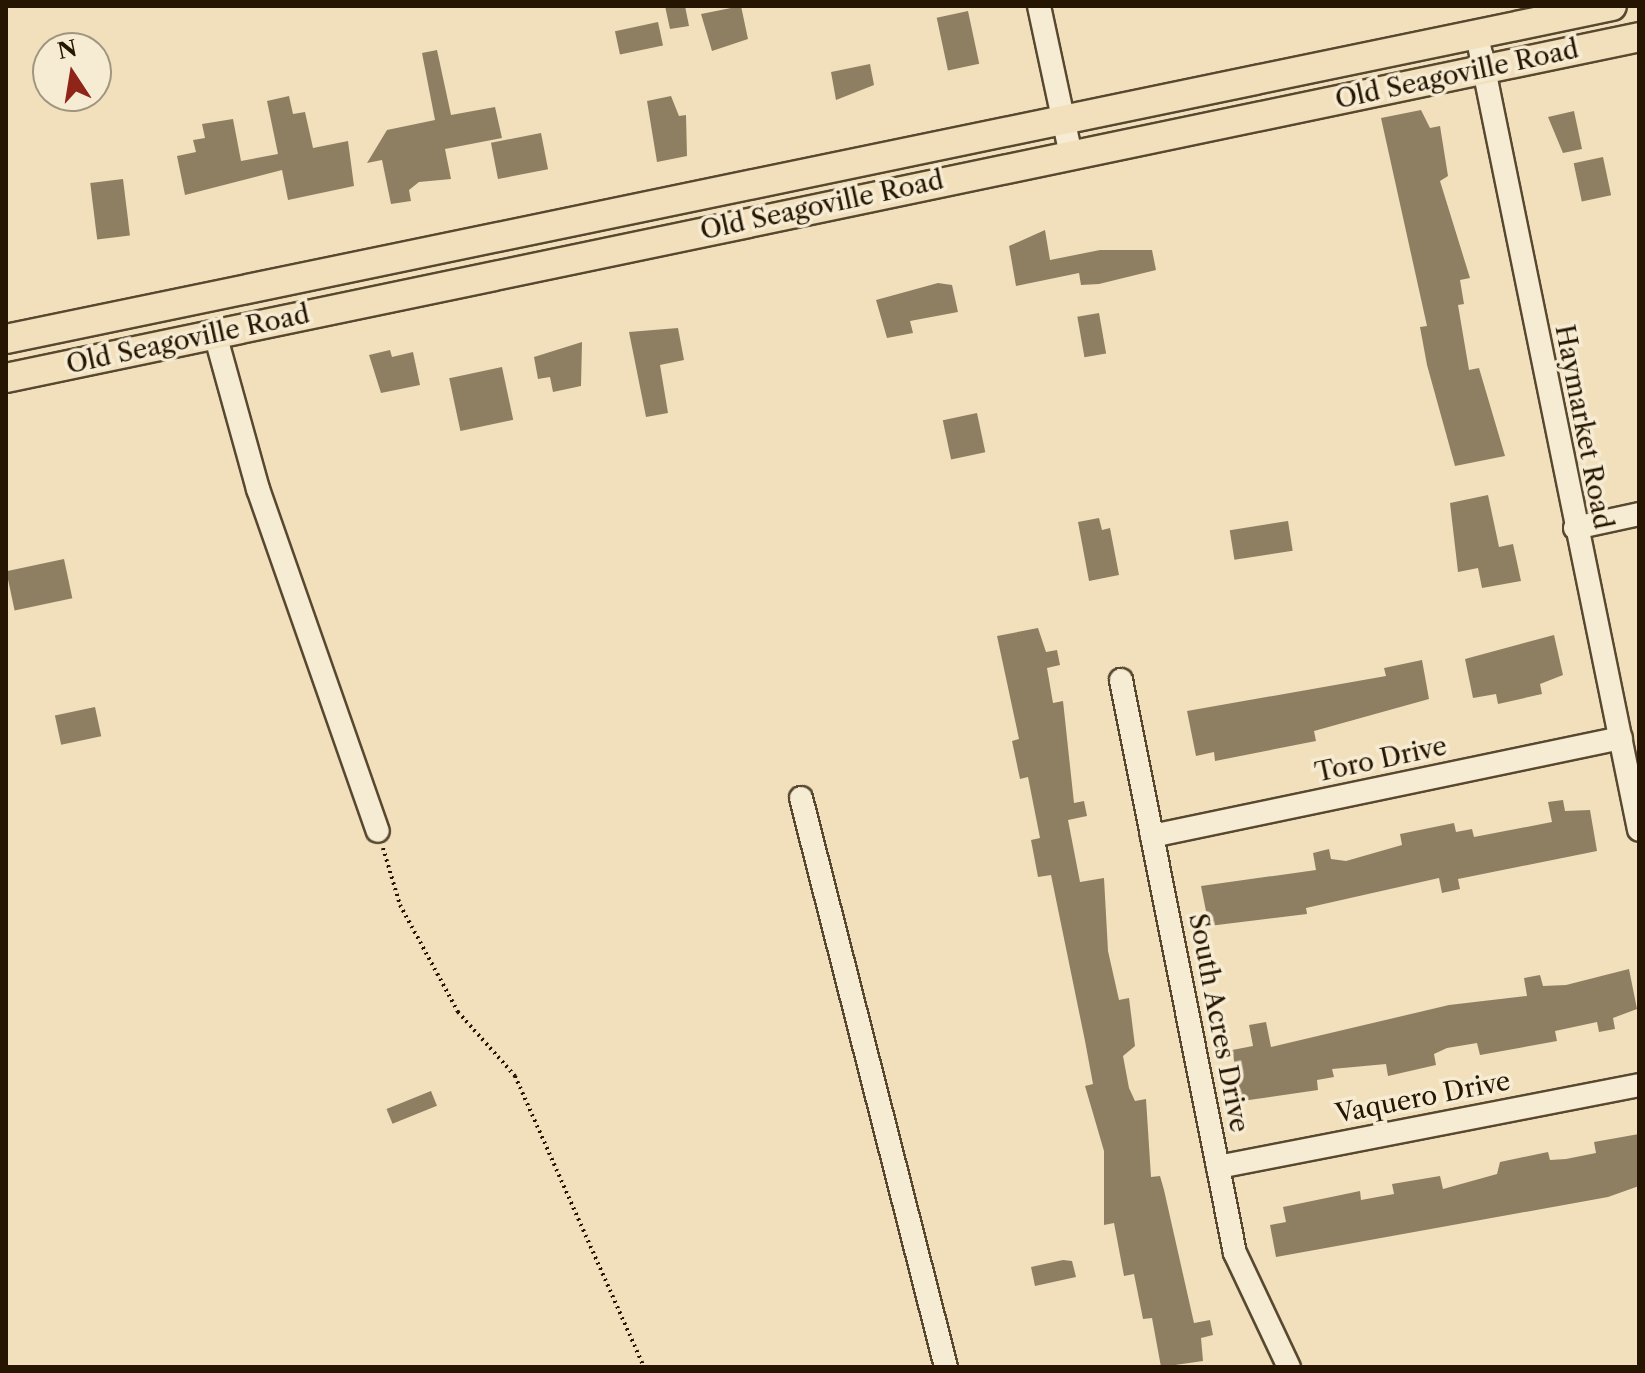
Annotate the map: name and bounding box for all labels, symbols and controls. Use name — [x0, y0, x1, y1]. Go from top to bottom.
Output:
north arrow — [32, 32, 112, 112]
street label: Old Seagoville Road — [1333, 34, 1581, 116]
text: N — [55, 35, 79, 65]
street label: Old Seagoville Road — [698, 165, 946, 247]
street label: Old Seagoville Road — [64, 299, 312, 381]
street label: Haymarket Road — [1548, 322, 1618, 532]
street label: Toro Drive — [1312, 731, 1450, 789]
street label: South Acres Drive — [1181, 910, 1255, 1136]
street label: Vaquero Drive — [1333, 1066, 1513, 1130]

